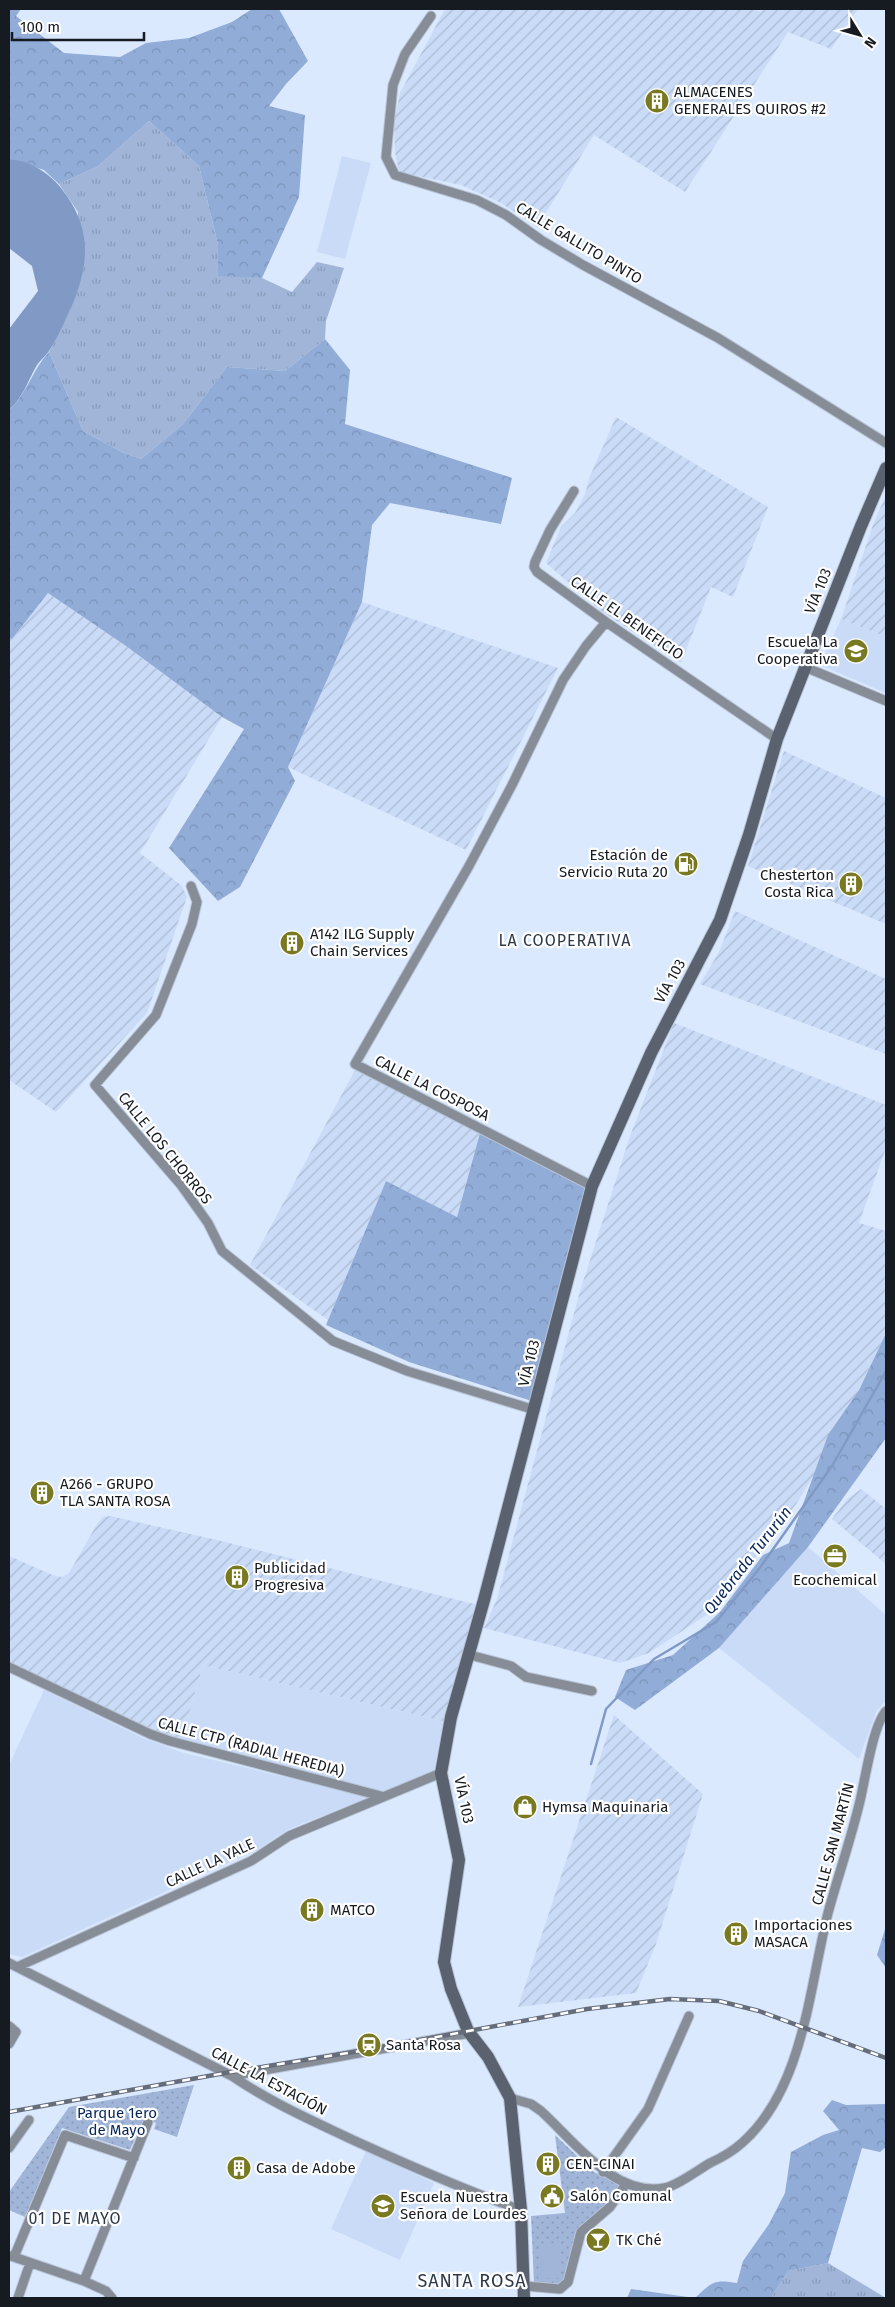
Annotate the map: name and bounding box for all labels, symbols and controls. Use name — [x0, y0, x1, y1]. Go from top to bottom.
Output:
scale bar — [12, 10, 145, 42]
north arrow — [835, 10, 885, 60]
text: 100 m — [20, 18, 60, 36]
text: N — [860, 34, 880, 51]
place label: ALMACENES GENERALES QUIROS #2 — [674, 83, 826, 118]
building icon: ALMACENES GENERALES QUIROS #2 — [644, 88, 670, 114]
street label: CALLE GALLITO PINTO — [513, 198, 645, 288]
street label: VÍA 103 — [801, 566, 835, 616]
street label: CALLE EL BENEFICIO — [567, 572, 687, 664]
place label: Escuela La Cooperativa — [757, 633, 838, 668]
school or university icon: Escuela La Cooperativa — [843, 638, 869, 664]
place label: Estación de Servicio Ruta 20 — [559, 846, 668, 881]
fuel station icon: Estación de Servicio Ruta 20 — [673, 851, 699, 877]
place label: Chesterton Costa Rica — [760, 866, 834, 901]
building icon: Chesterton Costa Rica — [838, 871, 864, 897]
place label: A142 ILG Supply Chain Services — [310, 925, 415, 960]
building icon: A142 ILG Supply Chain Services — [279, 930, 305, 956]
district label: LA COOPERATIVA — [499, 931, 631, 950]
street label: VÍA 103 — [651, 956, 689, 1006]
street label: CALLE LA COSPOSA — [372, 1051, 493, 1125]
street label: CALLE LOS CHORROS — [114, 1088, 216, 1208]
street label: VÍA 103 — [515, 1338, 543, 1388]
place label: A266 - GRUPO TLA SANTA ROSA — [60, 1475, 171, 1510]
building icon: A266 - GRUPO TLA SANTA ROSA — [29, 1480, 55, 1506]
water label: Quebrada Tururún — [699, 1503, 795, 1618]
office icon: Ecochemical — [822, 1543, 848, 1569]
place label: Publicidad Progresiva — [254, 1559, 326, 1594]
building icon: Publicidad Progresiva — [224, 1564, 250, 1590]
place label: Ecochemical — [793, 1571, 878, 1589]
street label: CALLE CTP (RADIAL HEREDIA) — [156, 1713, 346, 1781]
street label: VÍA 103 — [450, 1775, 478, 1825]
street label: CALLE SAN MARTÍN — [808, 1781, 858, 1907]
shop icon: Hymsa Maquinaria — [512, 1794, 538, 1820]
place label: Hymsa Maquinaria — [542, 1798, 668, 1816]
street label: CALLE LA YALE — [163, 1835, 257, 1891]
building icon: MATCO — [299, 1897, 325, 1923]
place label: MATCO — [330, 1901, 375, 1919]
place label: Importaciones MASACA — [754, 1916, 852, 1951]
building icon: Importaciones MASACA — [723, 1921, 749, 1947]
station icon: Santa Rosa — [356, 2032, 382, 2058]
place label: Santa Rosa — [386, 2036, 461, 2054]
street label: CALLE LA ESTACIÓN — [208, 2043, 330, 2119]
park label: Parque 1ero de Mayo — [77, 2104, 157, 2139]
building icon: CEN-CINAI — [535, 2151, 561, 2177]
building icon: Casa de Adobe — [226, 2155, 252, 2181]
place label: CEN-CINAI — [566, 2155, 635, 2173]
place label: Casa de Adobe — [256, 2159, 356, 2177]
public building icon: Salón Comunal — [539, 2183, 565, 2209]
place label: Salón Comunal — [570, 2187, 672, 2205]
place label: Escuela Nuestra Señora de Lourdes — [400, 2188, 527, 2223]
school or university icon: Escuela Nuestra Señora de Lourdes — [370, 2193, 396, 2219]
district label: 01 DE MAYO — [28, 2209, 122, 2228]
bar icon: TK Ché — [585, 2227, 611, 2253]
place label: TK Ché — [616, 2231, 662, 2249]
district label: SANTA ROSA — [417, 2270, 527, 2292]

